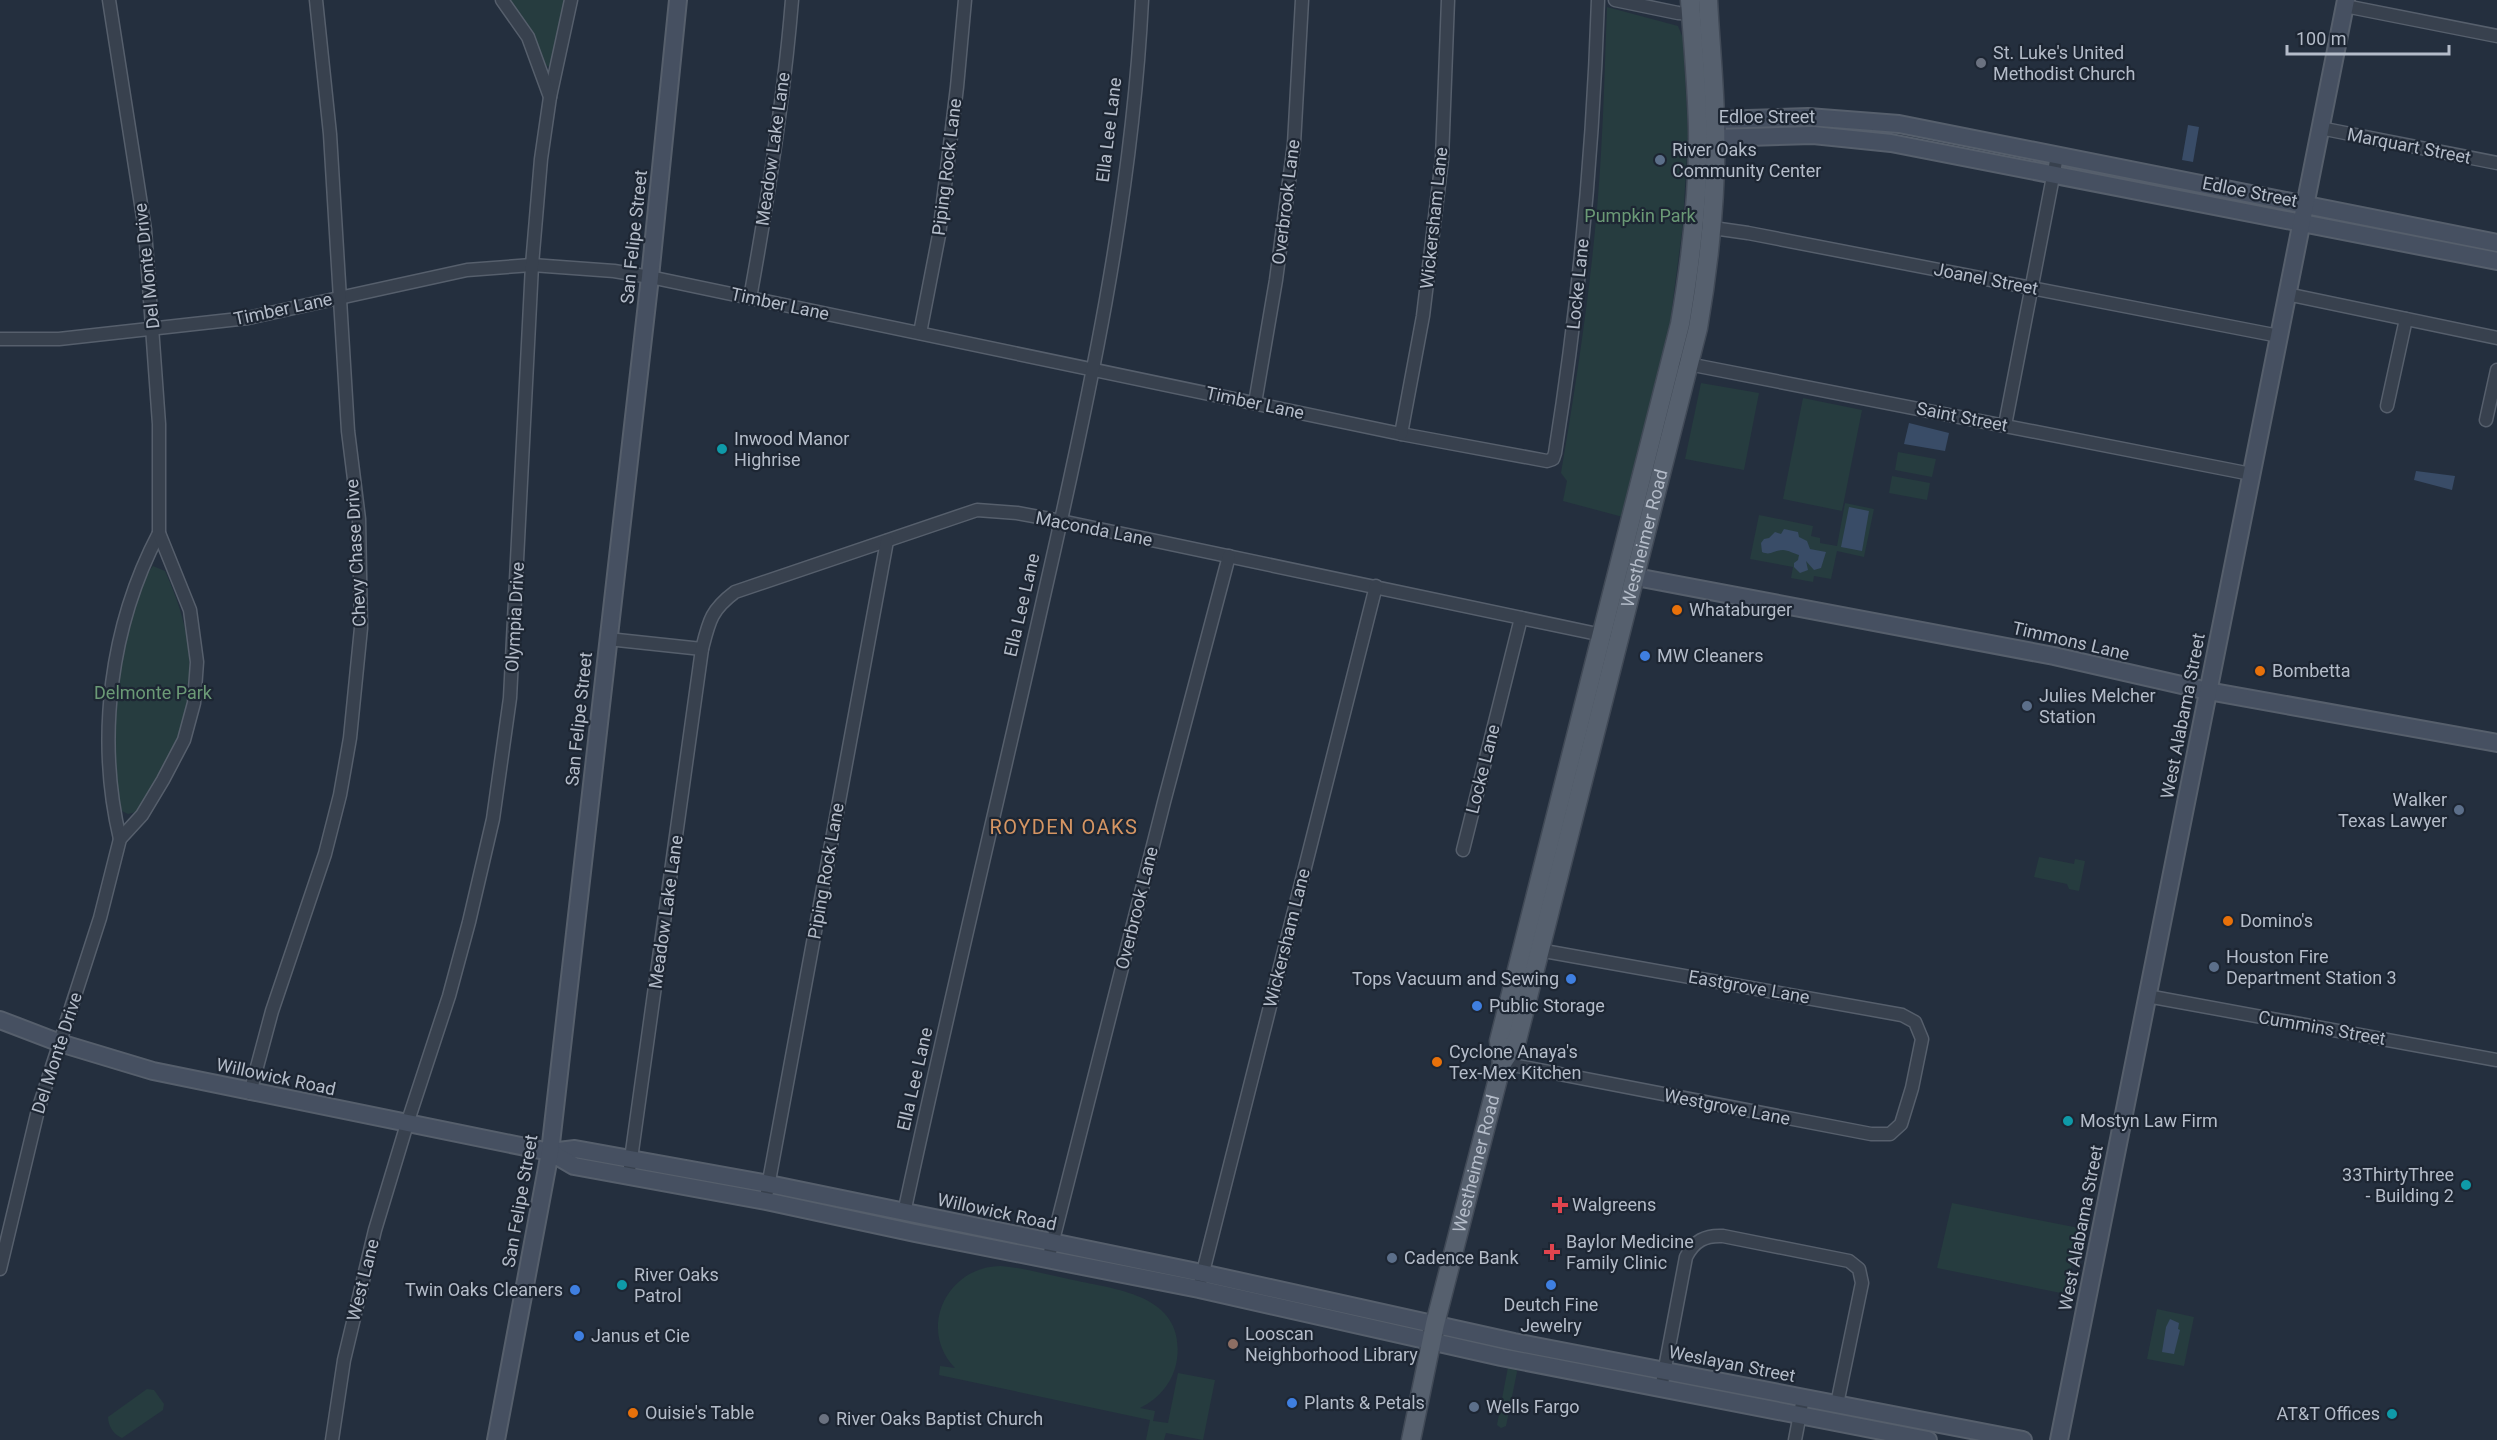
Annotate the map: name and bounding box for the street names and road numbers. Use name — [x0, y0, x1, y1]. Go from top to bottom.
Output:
street label: Meadow Lake Lane — [751, 71, 794, 227]
street label: Ella Lee Lane — [1092, 76, 1125, 184]
street label: Piping Rock Lane — [928, 97, 965, 237]
street label: Edloe Street — [1719, 106, 1815, 127]
street label: Marquart Street — [2345, 123, 2473, 168]
street label: Overbrook Lane — [1267, 138, 1304, 266]
street label: Wickersham Lane — [1416, 146, 1451, 290]
street label: San Felipe Street — [616, 169, 651, 305]
street label: Edloe Street — [2201, 172, 2299, 211]
street label: Del Monte Drive — [129, 202, 164, 330]
street label: Locke Lane — [1562, 237, 1593, 330]
street label: Joanel Street — [1932, 258, 2040, 299]
street label: Timber Lane — [729, 283, 831, 324]
street label: Timber Lane — [232, 288, 334, 329]
street label: Timber Lane — [1204, 382, 1306, 423]
street label: Saint Street — [1915, 397, 2010, 436]
street label: Westheimer Road — [1616, 467, 1672, 609]
street label: Chevy Chase Drive — [341, 479, 370, 627]
street label: Maconda Lane — [1034, 507, 1154, 550]
street label: Ella Lee Lane — [999, 551, 1044, 659]
street label: Olympia Drive — [501, 561, 528, 673]
street label: Timmons Lane — [2010, 617, 2132, 664]
street label: West Alabama Street — [2156, 631, 2209, 800]
street label: San Felipe Street — [561, 651, 596, 787]
street label: Locke Lane — [1461, 722, 1504, 816]
street label: Piping Rock Lane — [803, 801, 848, 941]
street label: Meadow Lake Lane — [644, 834, 687, 990]
street label: Overbrook Lane — [1111, 844, 1162, 971]
street label: Wickersham Lane — [1259, 866, 1314, 1010]
street label: Eastgrove Lane — [1687, 965, 1811, 1008]
street label: Del Monte Drive — [27, 989, 86, 1116]
street label: Cummins Street — [2257, 1006, 2387, 1049]
street label: Ella Lee Lane — [892, 1025, 937, 1133]
street label: Willowick Road — [214, 1054, 338, 1099]
street label: Westgrove Lane — [1662, 1084, 1792, 1129]
street label: Westheimer Road — [1448, 1092, 1503, 1235]
street label: San Felipe Street — [497, 1133, 542, 1269]
street label: West Alabama Street — [2054, 1143, 2107, 1312]
street label: Willowick Road — [935, 1189, 1059, 1234]
street label: West Lane — [342, 1237, 383, 1323]
street label: Weslayan Street — [1667, 1341, 1797, 1386]

